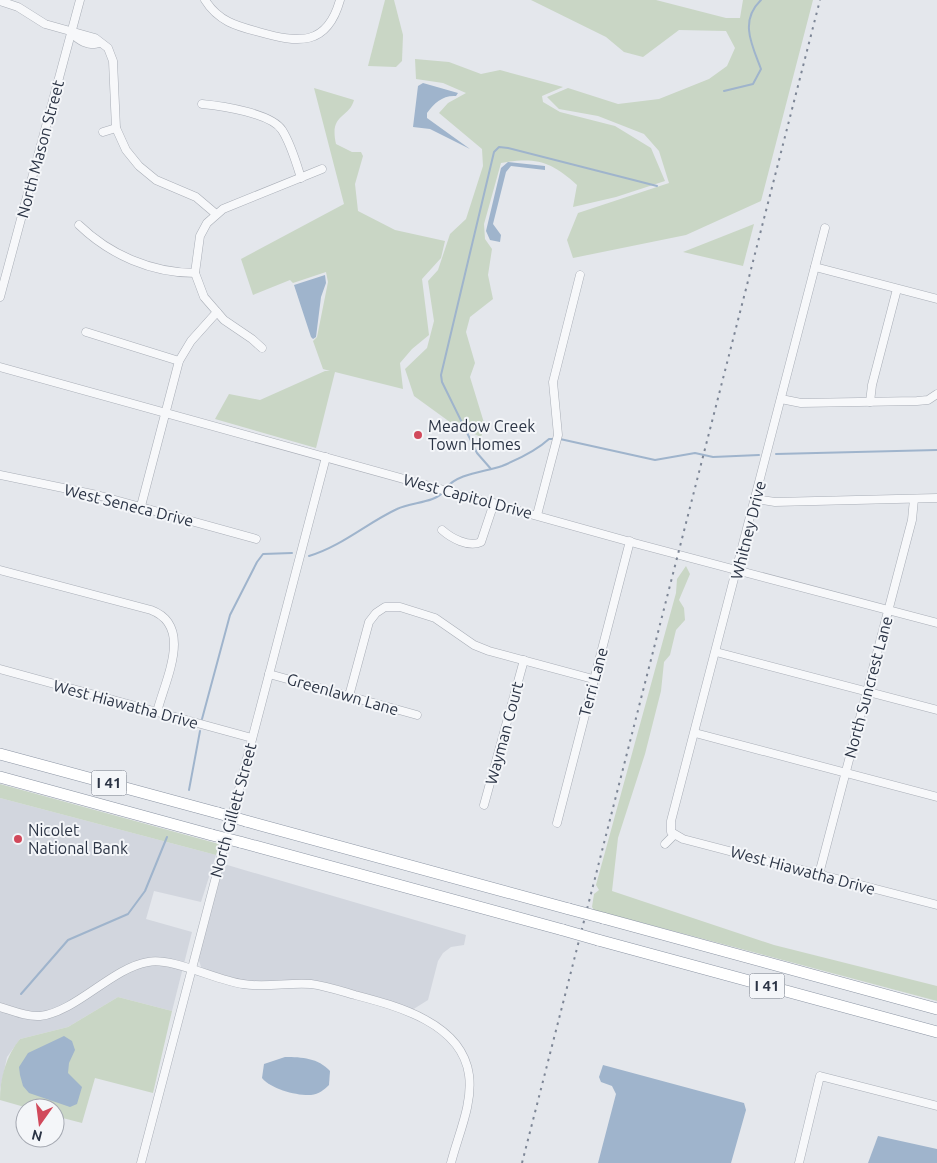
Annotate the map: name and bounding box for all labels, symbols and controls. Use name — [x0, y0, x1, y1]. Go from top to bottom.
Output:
street label: North Mason Street — [13, 77, 67, 220]
place label: Meadow Creek Town Homes — [428, 417, 535, 453]
marker: Meadow Creek Town Homes — [412, 429, 424, 441]
street label: West Capitol Drive — [401, 470, 535, 522]
street label: Whitney Drive — [727, 479, 769, 581]
street label: West Seneca Drive — [63, 480, 195, 530]
street label: North Suncrest Lane — [840, 614, 896, 760]
street label: Terri Lane — [575, 645, 611, 719]
street label: Greenlawn Lane — [285, 669, 401, 719]
street label: West Hiawatha Drive — [52, 676, 200, 732]
street label: Wayman Court — [482, 679, 527, 786]
street label: North Gillett Street — [206, 740, 260, 879]
road number: I 41 — [92, 770, 126, 796]
place label: Nicolet National Bank — [28, 821, 128, 857]
marker: Nicolet National Bank — [12, 833, 24, 845]
street label: West Hiawatha Drive — [729, 842, 877, 898]
road number: I 41 — [750, 974, 784, 998]
north arrow — [15, 1098, 65, 1148]
text: N — [30, 1127, 44, 1145]

